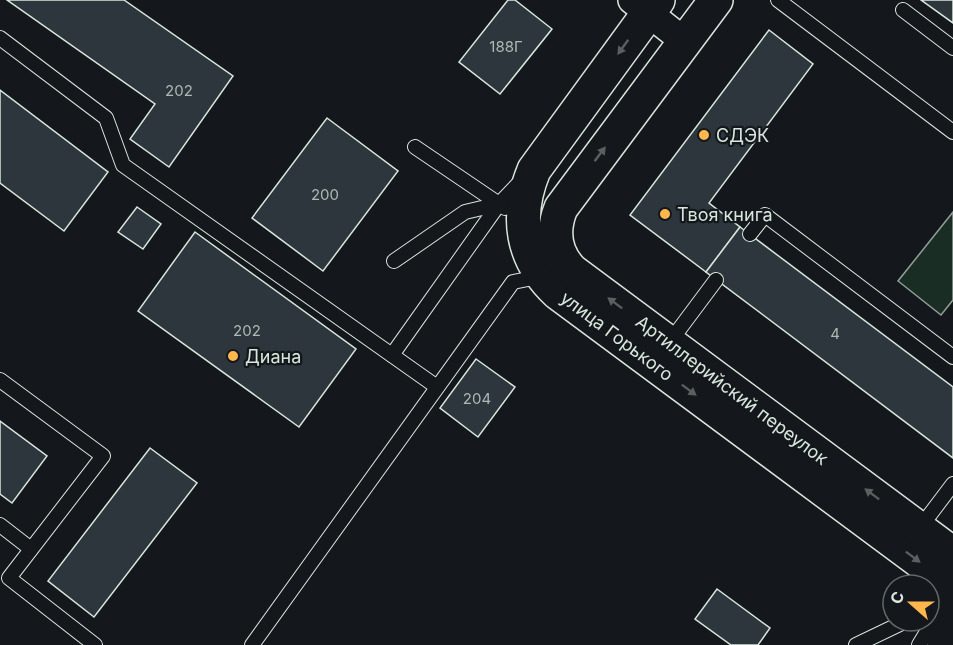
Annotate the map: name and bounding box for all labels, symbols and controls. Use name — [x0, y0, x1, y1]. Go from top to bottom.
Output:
house number: 188Г — [489, 37, 523, 56]
one-way arrow — [618, 40, 630, 55]
house number: 202 — [165, 81, 193, 100]
place label: СДЭК — [716, 125, 769, 146]
marker: СДЭК — [697, 128, 711, 142]
one-way arrow — [594, 147, 606, 163]
house number: 200 — [311, 185, 339, 204]
place label: Твоя книга — [677, 204, 773, 225]
marker: Твоя книга — [658, 207, 672, 221]
street label: улица Горького — [557, 287, 677, 385]
one-way arrow — [607, 297, 623, 309]
street label: Артиллерийский переулок — [632, 311, 832, 469]
house number: 202 — [233, 321, 261, 340]
house number: 4 — [830, 324, 840, 343]
place label: Диана — [245, 346, 301, 367]
marker: Диана — [226, 349, 240, 363]
one-way arrow — [682, 384, 697, 396]
house number: 204 — [463, 389, 491, 408]
one-way arrow — [865, 489, 880, 501]
one-way arrow — [906, 550, 921, 562]
north arrow — [881, 573, 941, 633]
text: С — [886, 588, 909, 607]

